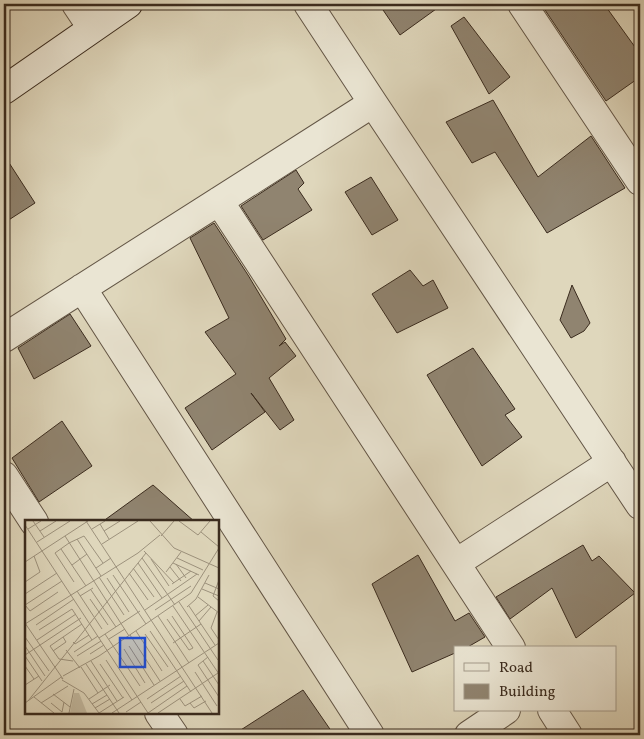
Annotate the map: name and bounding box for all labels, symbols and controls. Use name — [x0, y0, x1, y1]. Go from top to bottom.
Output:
inset map — [25, 520, 219, 714]
legend — [454, 646, 616, 712]
text: Road — [499, 658, 533, 679]
text: Building — [499, 682, 556, 703]

